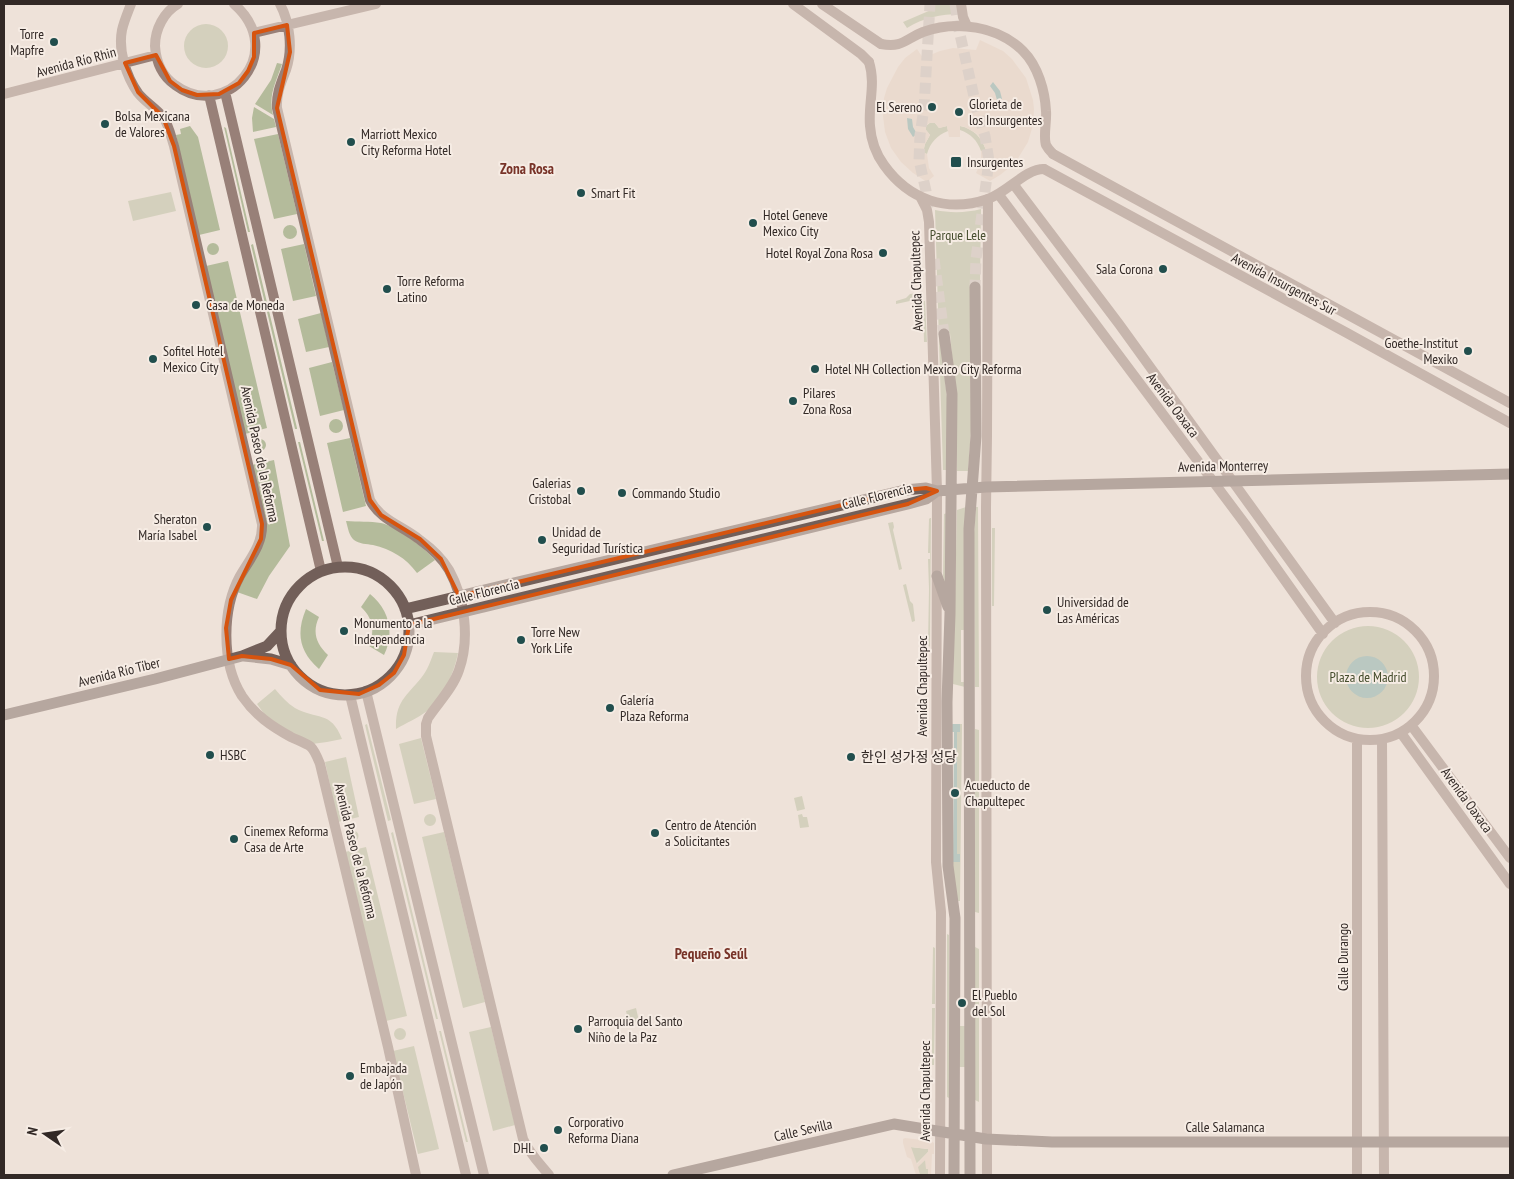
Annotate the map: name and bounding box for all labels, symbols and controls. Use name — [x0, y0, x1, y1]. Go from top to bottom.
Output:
place label: Torre Mapfre — [10, 25, 44, 59]
marker: Torre Mapfre — [48, 36, 60, 48]
street label: Avenida Río Rhin — [34, 43, 118, 81]
place label: Glorieta de los Insurgentes — [969, 95, 1043, 129]
place label: El Sereno — [876, 98, 922, 116]
marker: El Sereno — [926, 101, 938, 113]
marker: Glorieta de los Insurgentes — [953, 106, 965, 118]
place label: Bolsa Mexicana de Valores — [115, 107, 190, 141]
marker: Bolsa Mexicana de Valores — [99, 118, 111, 130]
place label: Marriott Mexico City Reforma Hotel — [361, 125, 452, 159]
marker: Marriott Mexico City Reforma Hotel — [345, 136, 357, 148]
place label: Insurgentes — [967, 153, 1024, 171]
marker: Insurgentes — [949, 155, 963, 169]
district label: Zona Rosa — [500, 159, 554, 178]
place label: Smart Fit — [591, 184, 636, 202]
marker: Smart Fit — [575, 187, 587, 199]
place label: Hotel Geneve Mexico City — [763, 206, 828, 240]
marker: Hotel Geneve Mexico City — [747, 217, 759, 229]
park label: Parque Lele — [930, 226, 986, 244]
street label: Avenida Chapultepec — [905, 230, 927, 332]
place label: Hotel Royal Zona Rosa — [766, 244, 873, 262]
marker: Hotel Royal Zona Rosa — [877, 247, 889, 259]
street label: Avenida Insurgentes Sur — [1228, 249, 1340, 319]
place label: Sala Corona — [1096, 260, 1153, 278]
marker: Sala Corona — [1157, 263, 1169, 275]
place label: Torre Reforma Latino — [397, 272, 464, 306]
marker: Torre Reforma Latino — [381, 283, 393, 295]
place label: Casa de Moneda — [206, 296, 285, 314]
marker: Casa de Moneda — [190, 299, 202, 311]
place label: Goethe-Institut Mexiko — [1385, 334, 1458, 368]
place label: Sofitel Hotel Mexico City — [163, 342, 224, 376]
marker: Goethe-Institut Mexiko — [1462, 345, 1474, 357]
marker: Sofitel Hotel Mexico City — [147, 353, 159, 365]
place label: Hotel NH Collection Mexico City Reforma — [825, 360, 1022, 378]
marker: Hotel NH Collection Mexico City Reforma — [809, 363, 821, 375]
street label: Avenida Oaxaca — [1143, 369, 1203, 441]
street label: Avenida Paseo de la Reforma — [237, 384, 283, 524]
place label: Pilares Zona Rosa — [803, 384, 852, 418]
marker: Pilares Zona Rosa — [787, 395, 799, 407]
street label: Avenida Monterrey — [1178, 456, 1269, 476]
place label: Galerias Cristobal — [528, 474, 572, 508]
street label: Calle Florencia — [840, 479, 914, 513]
place label: Commando Studio — [632, 484, 720, 502]
marker: Galerias Cristobal — [575, 485, 587, 497]
marker: Commando Studio — [616, 487, 628, 499]
place label: Sheraton María Isabel — [138, 510, 198, 544]
marker: Sheraton María Isabel — [201, 521, 213, 533]
place label: Unidad de Seguridad Turística — [552, 523, 643, 557]
marker: Unidad de Seguridad Turística — [536, 534, 548, 546]
street label: Calle Florencia — [447, 575, 521, 609]
place label: Universidad de Las Américas — [1057, 593, 1129, 627]
marker: Universidad de Las Américas — [1041, 604, 1053, 616]
place label: Monumento a la Independencia — [354, 614, 432, 648]
place label: Torre New York Life — [531, 623, 580, 657]
marker: Monumento a la Independencia — [338, 625, 350, 637]
marker: Torre New York Life — [515, 634, 527, 646]
street label: Avenida Chapultepec — [913, 635, 931, 737]
street label: Avenida Río Tíber — [76, 653, 162, 691]
park label: Plaza de Madrid — [1329, 668, 1407, 686]
place label: Galería Plaza Reforma — [620, 691, 689, 725]
marker: Galería Plaza Reforma — [604, 702, 616, 714]
place label: HSBC — [220, 746, 247, 764]
place label: 한인 성가정 성당 — [861, 748, 957, 766]
marker: HSBC — [204, 749, 216, 761]
marker: 한인 성가정 성당 — [845, 751, 857, 763]
street label: Avenida Oaxaca — [1437, 764, 1497, 836]
place label: Acueducto de Chapultepec — [965, 776, 1030, 810]
street label: Avenida Paseo de la Reforma — [330, 781, 382, 921]
marker: Acueducto de Chapultepec — [949, 787, 961, 799]
place label: Centro de Atención a Solicitantes — [665, 816, 756, 850]
place label: Cinemex Reforma Casa de Arte — [244, 822, 328, 856]
marker: Centro de Atención a Solicitantes — [649, 827, 661, 839]
marker: Cinemex Reforma Casa de Arte — [228, 833, 240, 845]
street label: Calle Durango — [1334, 923, 1352, 991]
district label: Pequeño Seúl — [675, 944, 748, 963]
place label: El Pueblo del Sol — [972, 986, 1017, 1020]
marker: El Pueblo del Sol — [956, 997, 968, 1009]
place label: Parroquia del Santo Niño de la Paz — [588, 1012, 683, 1046]
marker: Parroquia del Santo Niño de la Paz — [572, 1023, 584, 1035]
street label: Avenida Chapultepec — [916, 1040, 934, 1142]
place label: Embajada de Japón — [360, 1059, 407, 1093]
marker: Embajada de Japón — [344, 1070, 356, 1082]
north arrow — [20, 1109, 70, 1159]
place label: Corporativo Reforma Diana — [568, 1113, 639, 1147]
street label: Calle Sevilla — [772, 1115, 834, 1145]
street label: Calle Salamanca — [1185, 1118, 1265, 1136]
marker: Corporativo Reforma Diana — [552, 1124, 564, 1136]
text: N — [23, 1125, 42, 1137]
place label: DHL — [513, 1139, 534, 1157]
marker: DHL — [538, 1142, 550, 1154]

